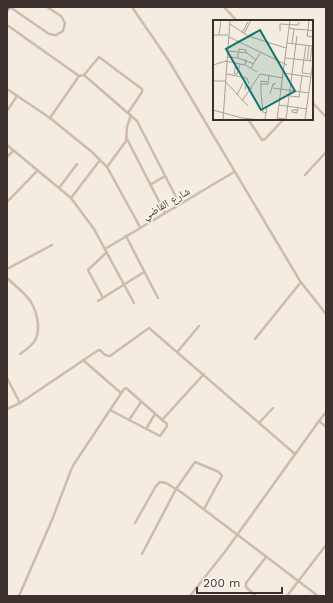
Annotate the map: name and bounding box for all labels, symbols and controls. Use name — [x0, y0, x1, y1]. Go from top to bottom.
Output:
inset map — [213, 20, 313, 120]
street label: شارع القاضي — [140, 185, 193, 224]
scale bar — [197, 569, 282, 595]
text: 200 m — [203, 576, 240, 590]

